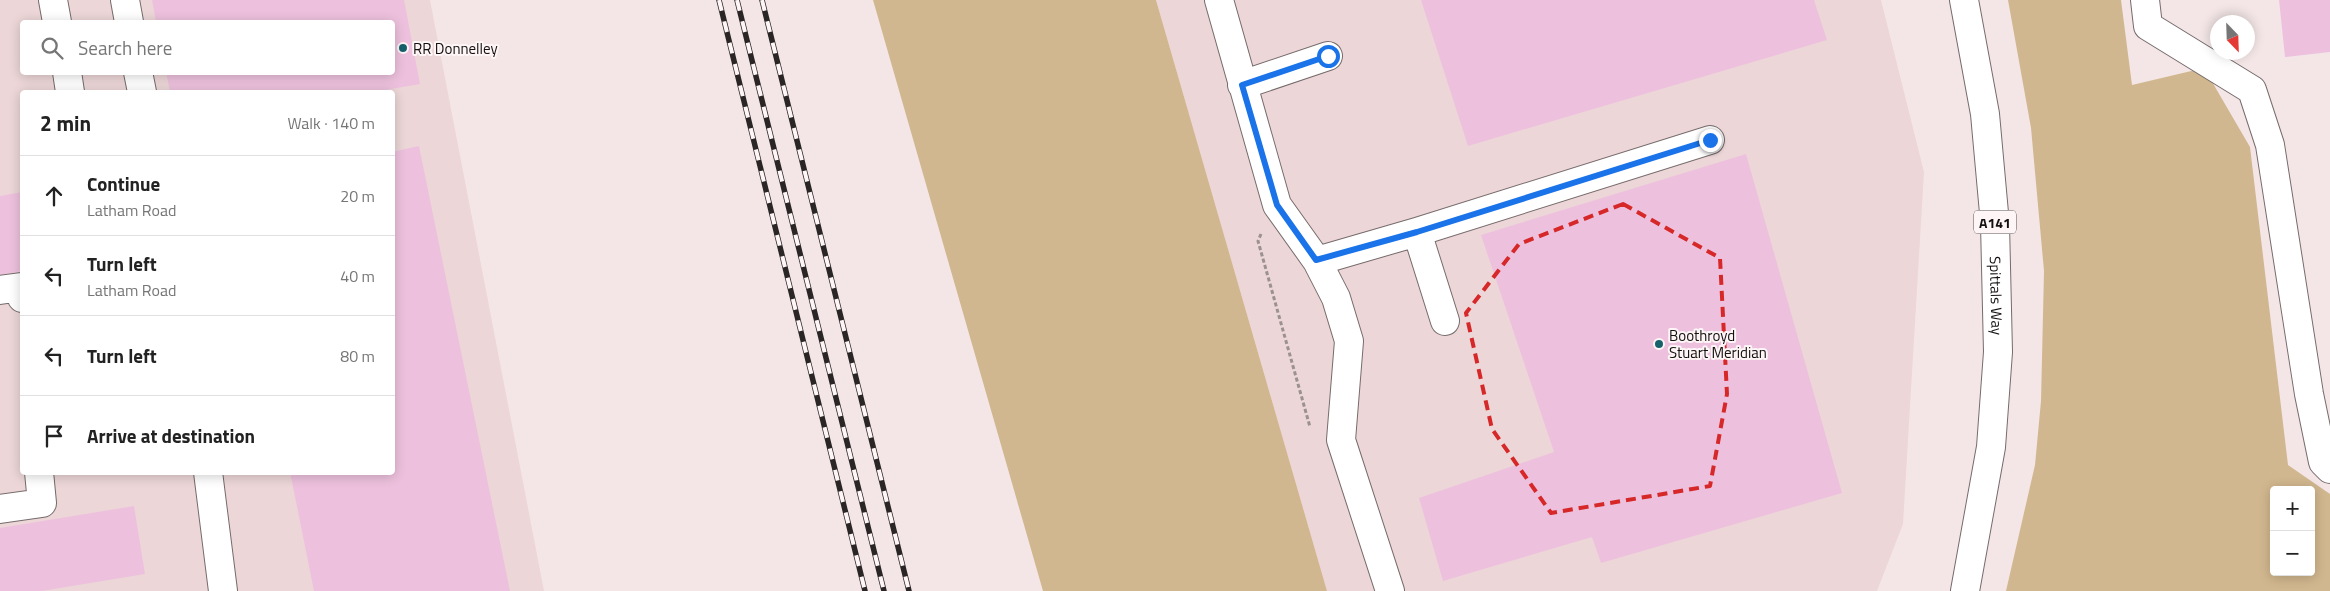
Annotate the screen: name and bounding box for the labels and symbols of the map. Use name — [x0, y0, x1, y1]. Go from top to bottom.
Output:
north arrow — [2210, 15, 2255, 60]
place label: RR Donnelley — [413, 37, 498, 60]
marker: RR Donnelley — [397, 42, 409, 54]
route start — [1317, 45, 1340, 68]
route end — [1699, 129, 1722, 152]
road number: A141 — [1974, 210, 2016, 233]
street label: Spittals Way — [1984, 256, 2009, 335]
place label: Boothroyd Stuart Meridian — [1669, 324, 1767, 364]
marker: Boothroyd Stuart Meridian — [1653, 338, 1665, 350]

